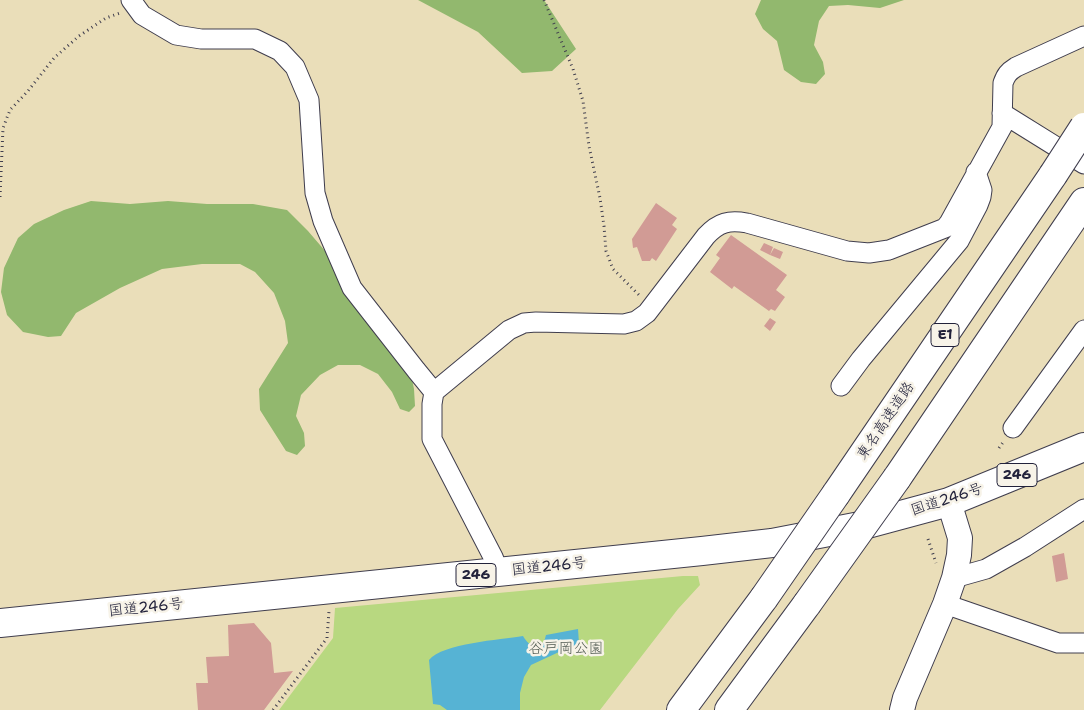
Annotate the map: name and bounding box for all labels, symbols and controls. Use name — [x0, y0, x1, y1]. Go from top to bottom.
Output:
road number: E1 — [931, 324, 959, 346]
street label: 東名高速道路 — [853, 379, 919, 463]
road number: 246 — [997, 464, 1037, 486]
street label: 国道246号 — [908, 480, 986, 520]
street label: 国道246号 — [511, 554, 587, 580]
road number: 246 — [456, 564, 496, 586]
street label: 国道246号 — [108, 595, 184, 621]
park label: 谷戸岡公園 — [529, 640, 603, 658]

